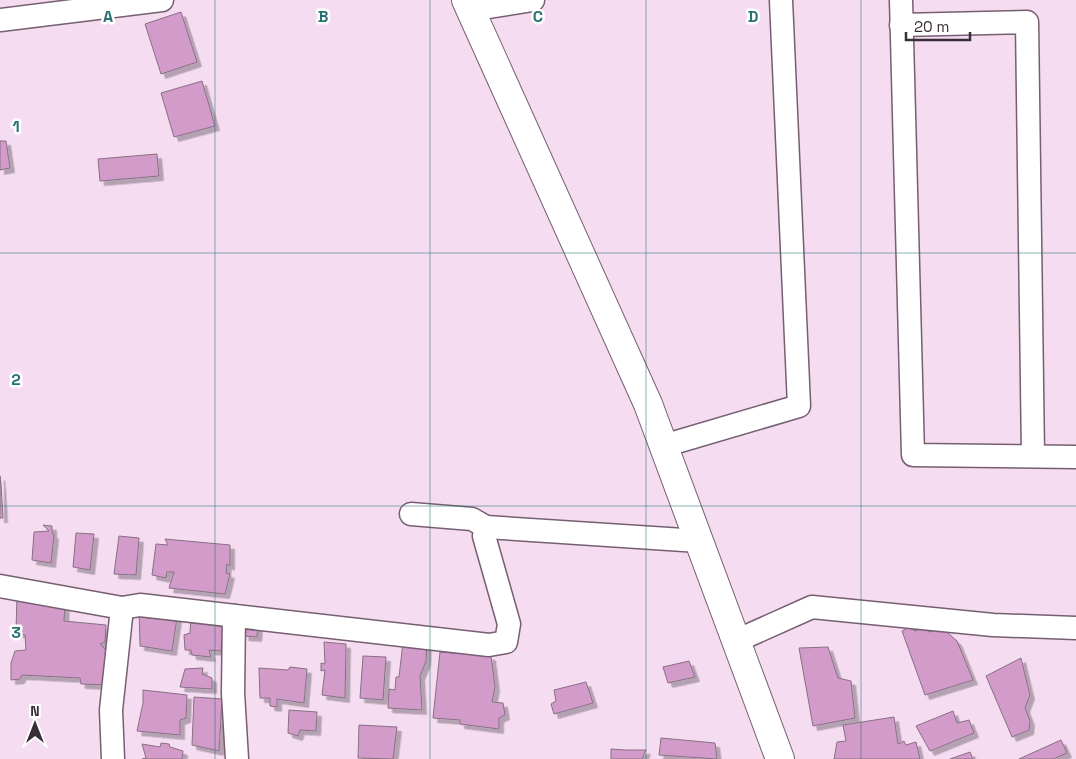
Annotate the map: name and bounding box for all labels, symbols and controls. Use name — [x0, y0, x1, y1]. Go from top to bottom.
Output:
text: A — [103, 6, 113, 27]
text: B — [318, 6, 328, 27]
text: C — [533, 6, 543, 27]
text: D — [748, 6, 758, 27]
scale bar — [906, 10, 970, 42]
text: 20 m — [914, 17, 949, 36]
text: 1 — [12, 116, 20, 137]
text: 2 — [11, 369, 21, 390]
text: 3 — [11, 622, 21, 643]
north arrow — [10, 699, 60, 749]
text: N — [30, 702, 40, 720]

